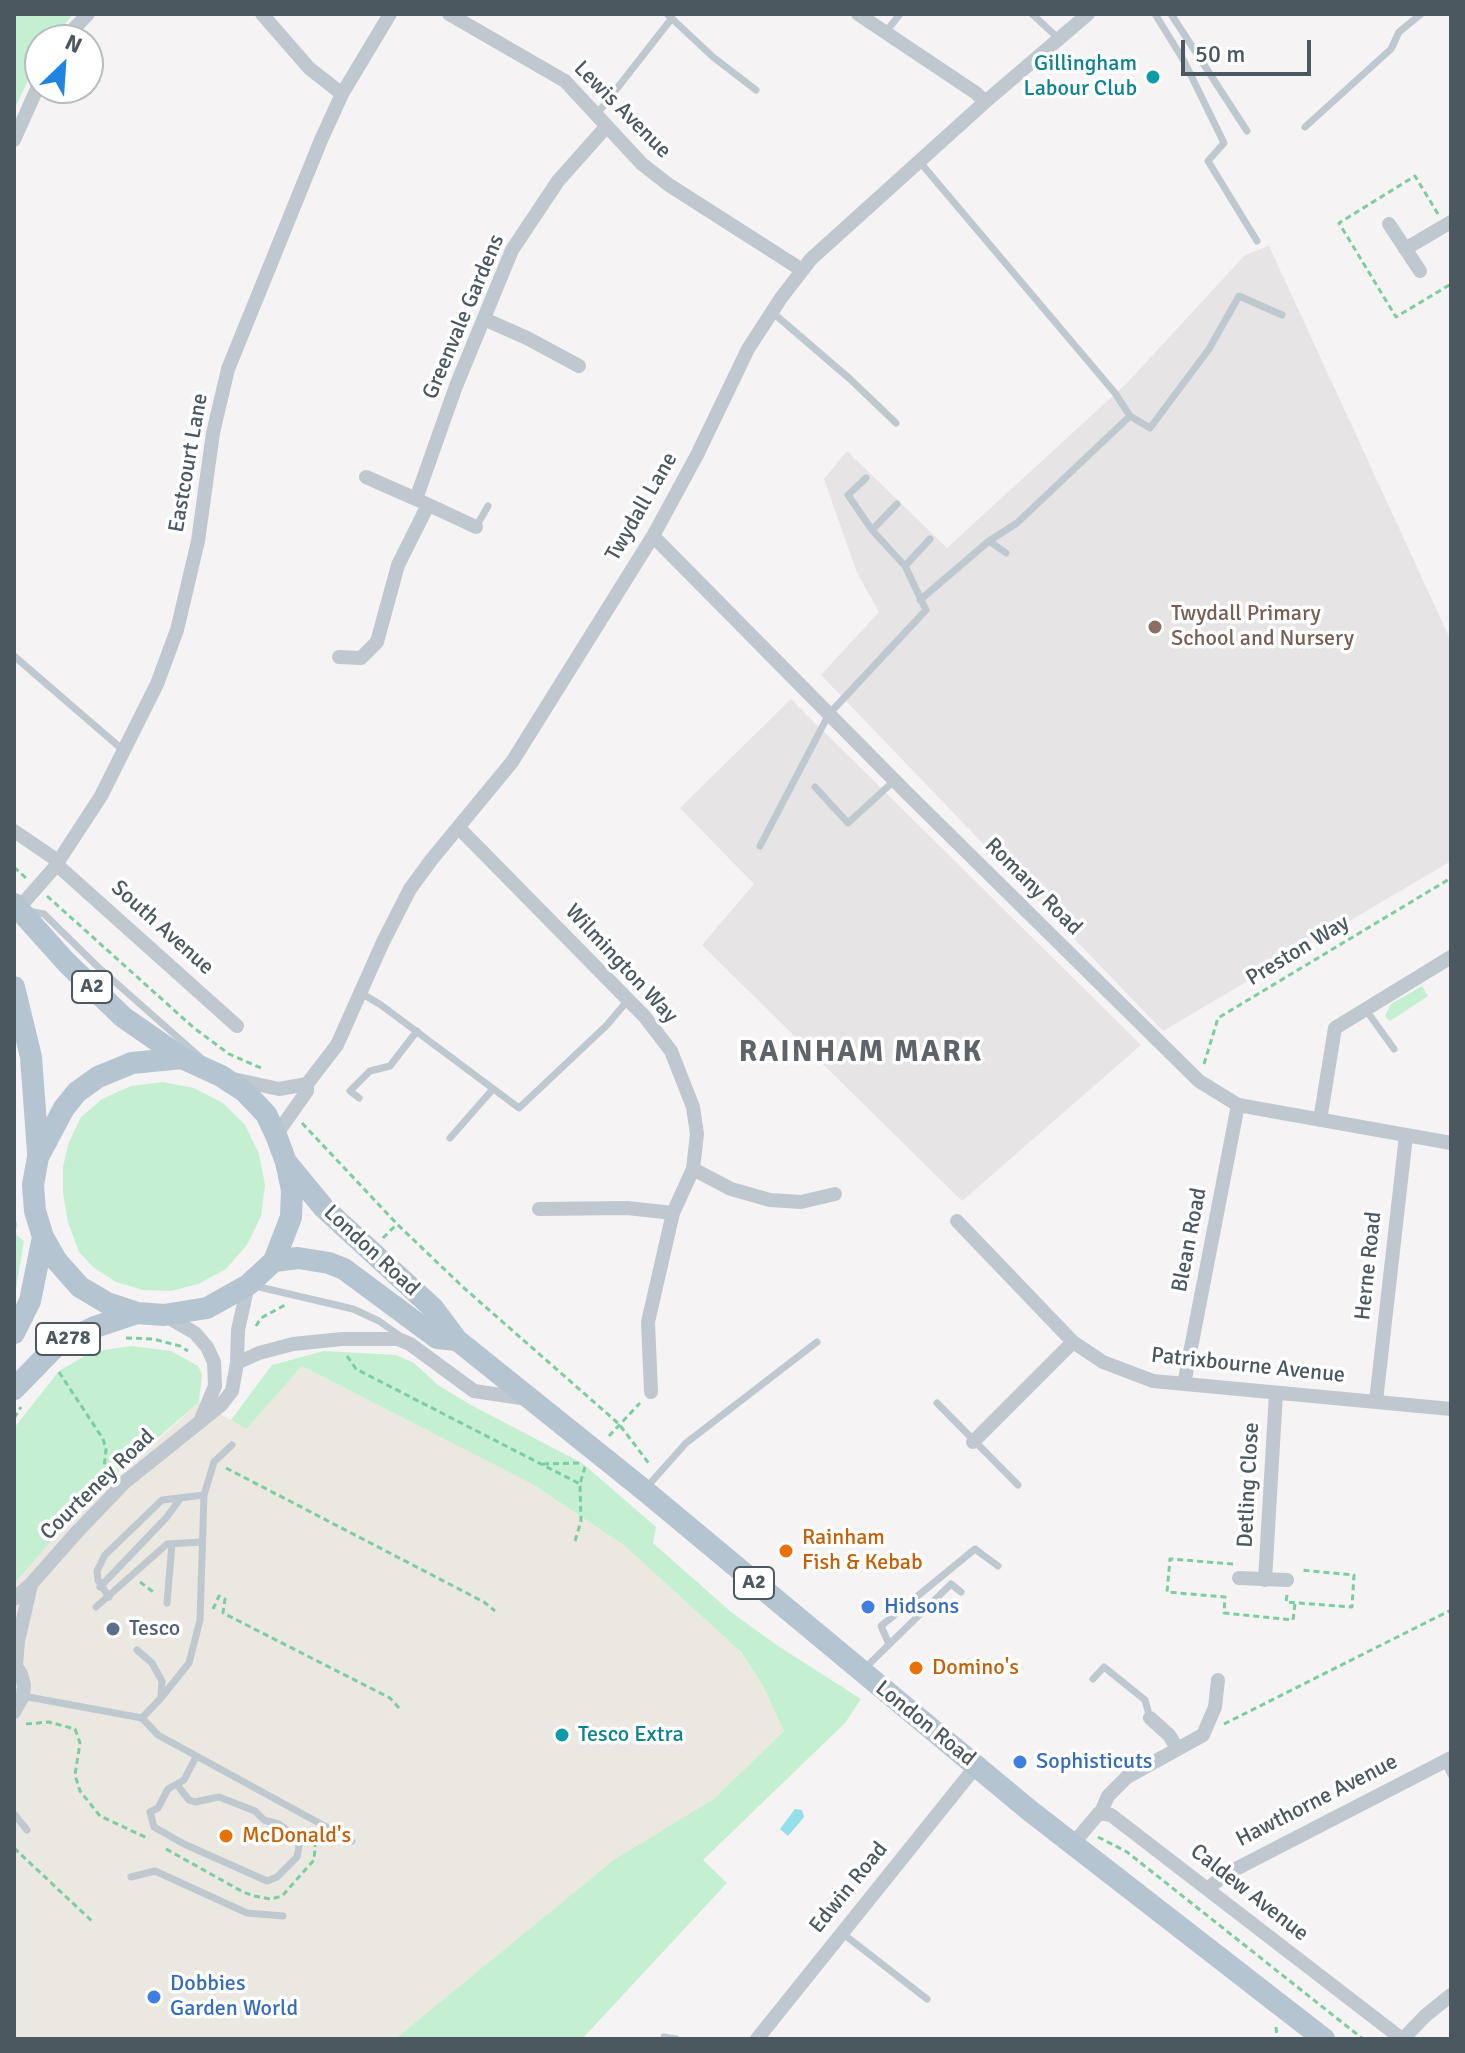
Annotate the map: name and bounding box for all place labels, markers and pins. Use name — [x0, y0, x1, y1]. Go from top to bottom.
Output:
place label: Gillingham Labour Club — [1023, 51, 1137, 102]
marker: Gillingham Labour Club — [1144, 68, 1162, 86]
place label: Twydall Primary School and Nursery — [1171, 601, 1354, 652]
marker: Twydall Primary School and Nursery — [1146, 618, 1164, 636]
place label: Rainham Fish & Kebab — [802, 1525, 923, 1576]
marker: Rainham Fish & Kebab — [777, 1542, 795, 1560]
place label: Hidsons — [884, 1594, 959, 1620]
marker: Hidsons — [859, 1598, 877, 1616]
place label: Tesco — [129, 1616, 180, 1642]
marker: Tesco — [104, 1620, 122, 1638]
place label: Domino's — [932, 1655, 1019, 1681]
marker: Domino's — [907, 1659, 925, 1677]
place label: Tesco Extra — [578, 1722, 684, 1748]
marker: Tesco Extra — [553, 1726, 571, 1744]
place label: Sophisticuts — [1036, 1749, 1152, 1775]
marker: Sophisticuts — [1011, 1753, 1029, 1771]
place label: McDonald's — [242, 1823, 351, 1849]
marker: McDonald's — [217, 1827, 235, 1845]
place label: Dobbies Garden World — [170, 1971, 298, 2022]
marker: Dobbies Garden World — [145, 1988, 163, 2006]

